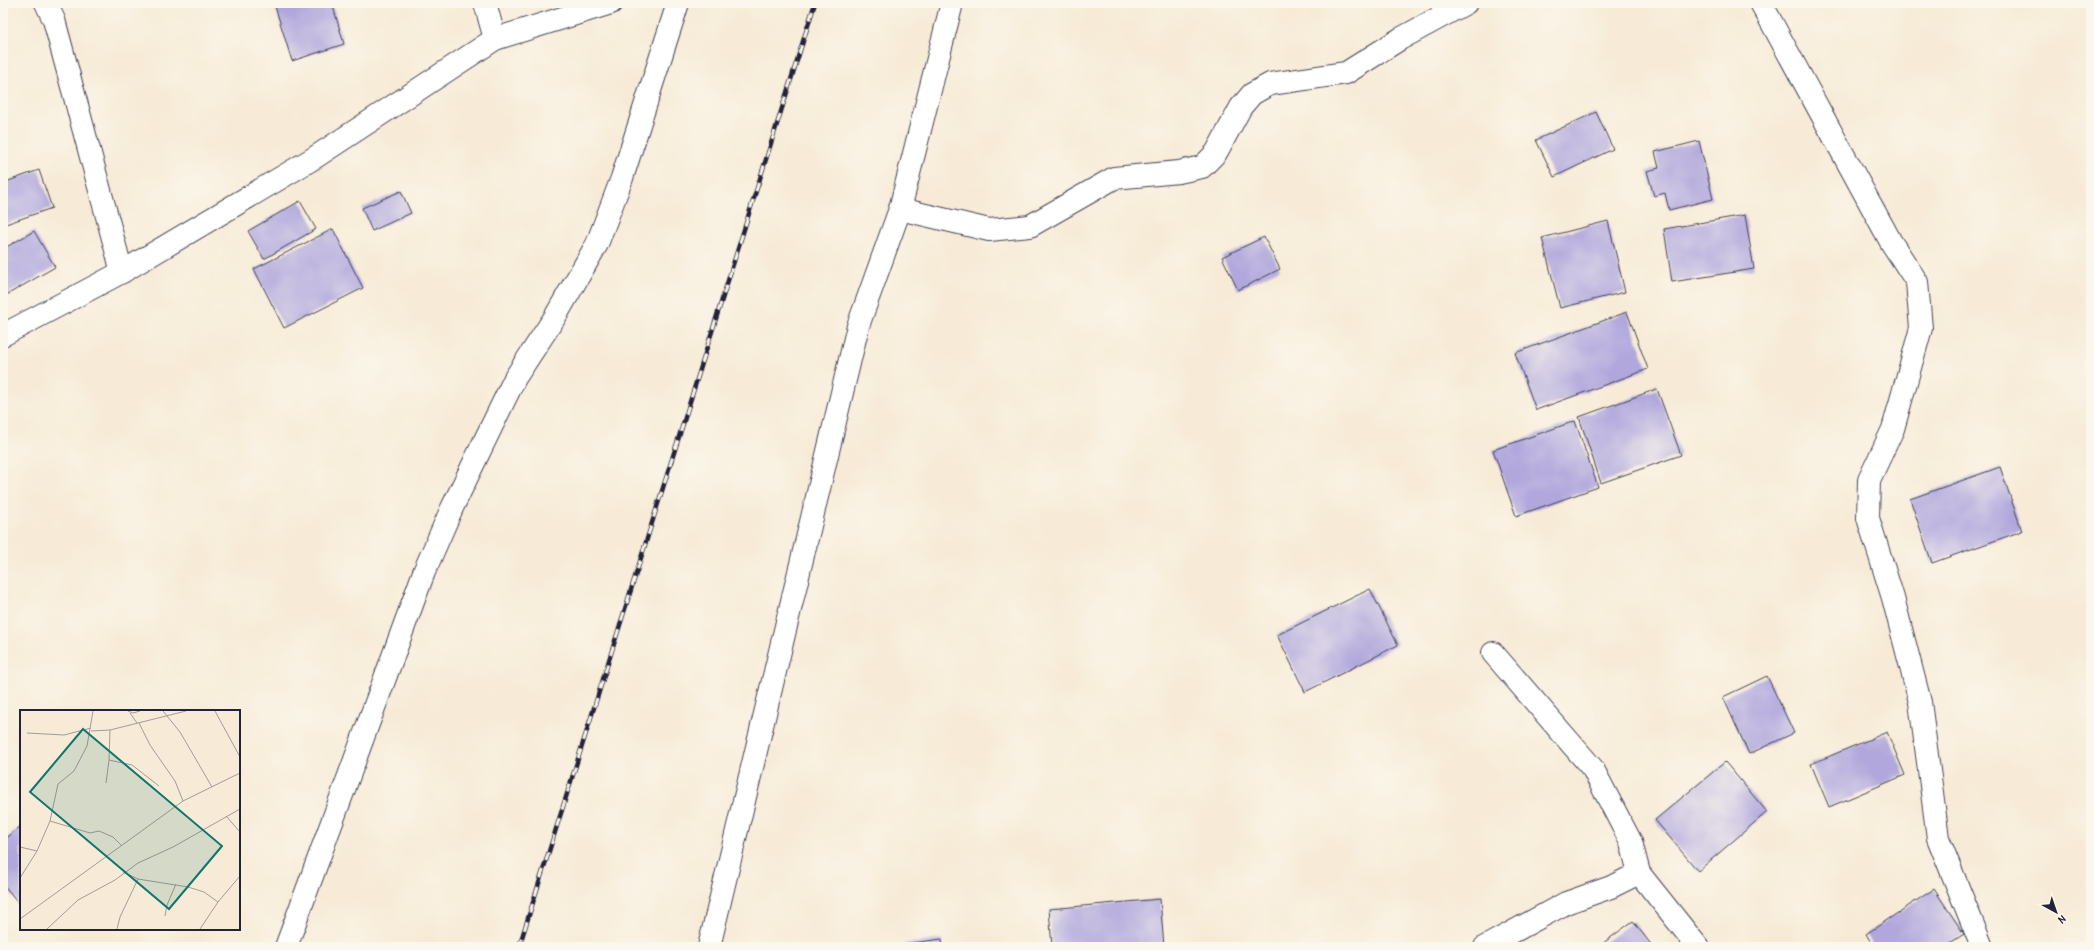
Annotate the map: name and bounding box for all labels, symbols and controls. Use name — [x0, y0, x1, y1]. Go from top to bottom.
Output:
inset map — [20, 710, 240, 930]
north arrow — [2036, 892, 2076, 932]
text: N — [2056, 912, 2069, 927]

